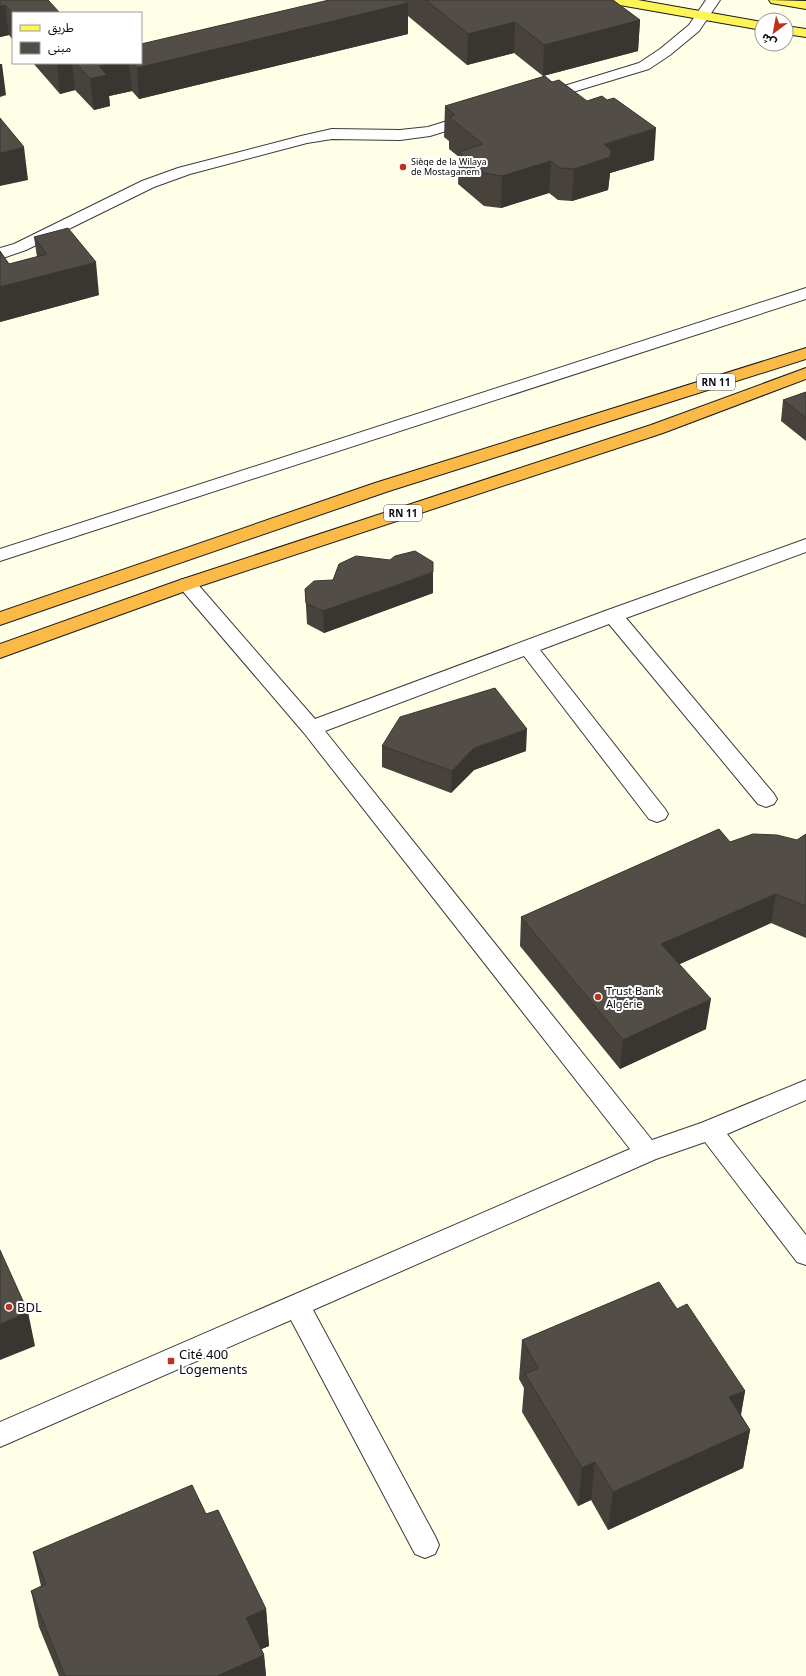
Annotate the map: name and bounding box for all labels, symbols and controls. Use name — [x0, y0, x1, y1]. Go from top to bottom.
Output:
legend — [12, 12, 142, 64]
north arrow — [754, 12, 794, 52]
text: طريق — [48, 16, 74, 41]
text: ش — [756, 26, 781, 54]
text: مبنى — [48, 36, 71, 61]
place label: Siège de la Wilaya de Mostaganem — [411, 153, 487, 182]
marker: Siège de la Wilaya de Mostaganem — [398, 162, 408, 172]
road number: RN 11 — [697, 374, 735, 390]
road number: RN 11 — [384, 505, 422, 521]
place label: Trust Bank Algérie — [606, 980, 661, 1016]
marker: Trust Bank Algérie — [593, 992, 603, 1002]
place label: BDL — [17, 1294, 42, 1322]
marker: BDL — [4, 1302, 14, 1312]
place label: Cité 400 Logements — [179, 1341, 247, 1384]
marker: Cité 400 Logements — [166, 1356, 176, 1366]

